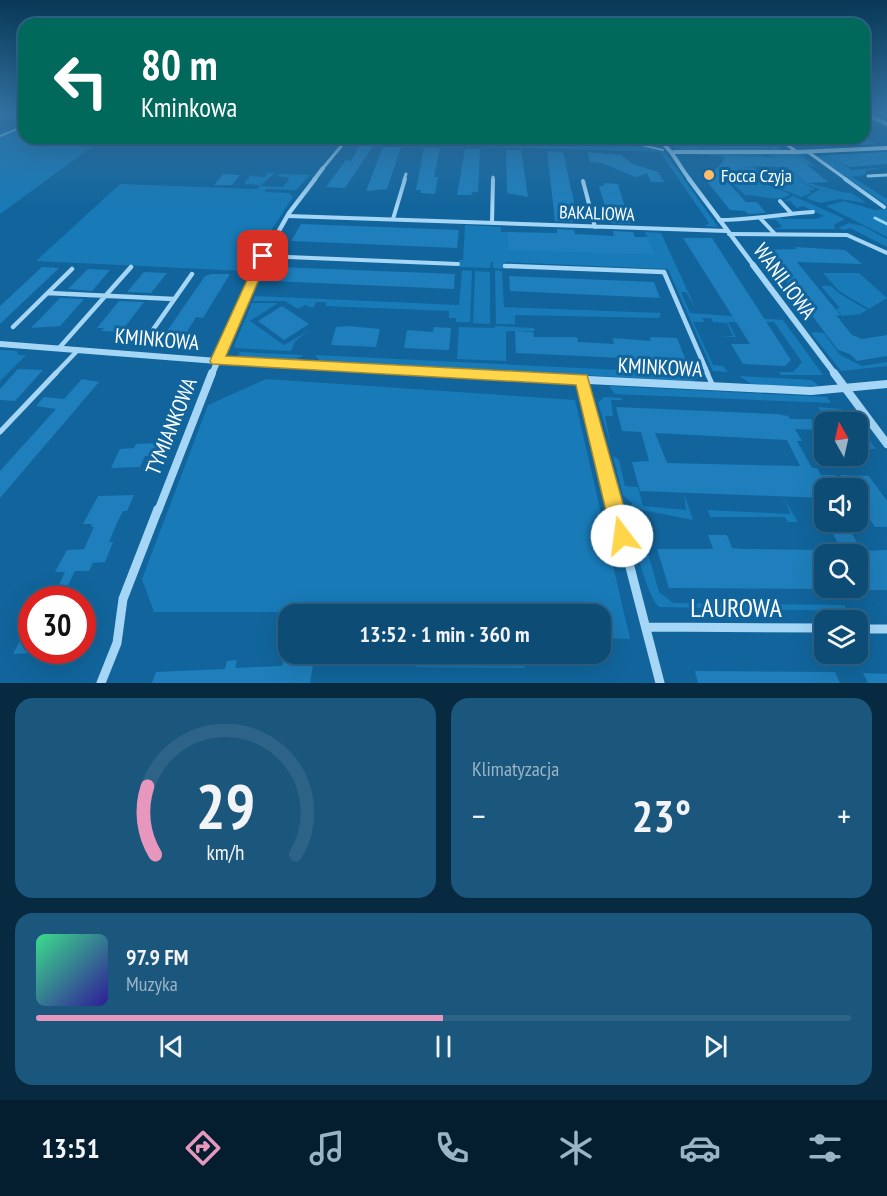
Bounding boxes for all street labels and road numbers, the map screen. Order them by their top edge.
street label: BAKALIOWA [559,200,636,226]
street label: WANILIOWA [748,238,822,324]
street label: KMINKOWA [114,322,200,356]
street label: KMINKOWA [617,351,703,383]
street label: TYMIANKOWA [139,373,203,479]
street label: LAUROWA [690,591,782,624]

